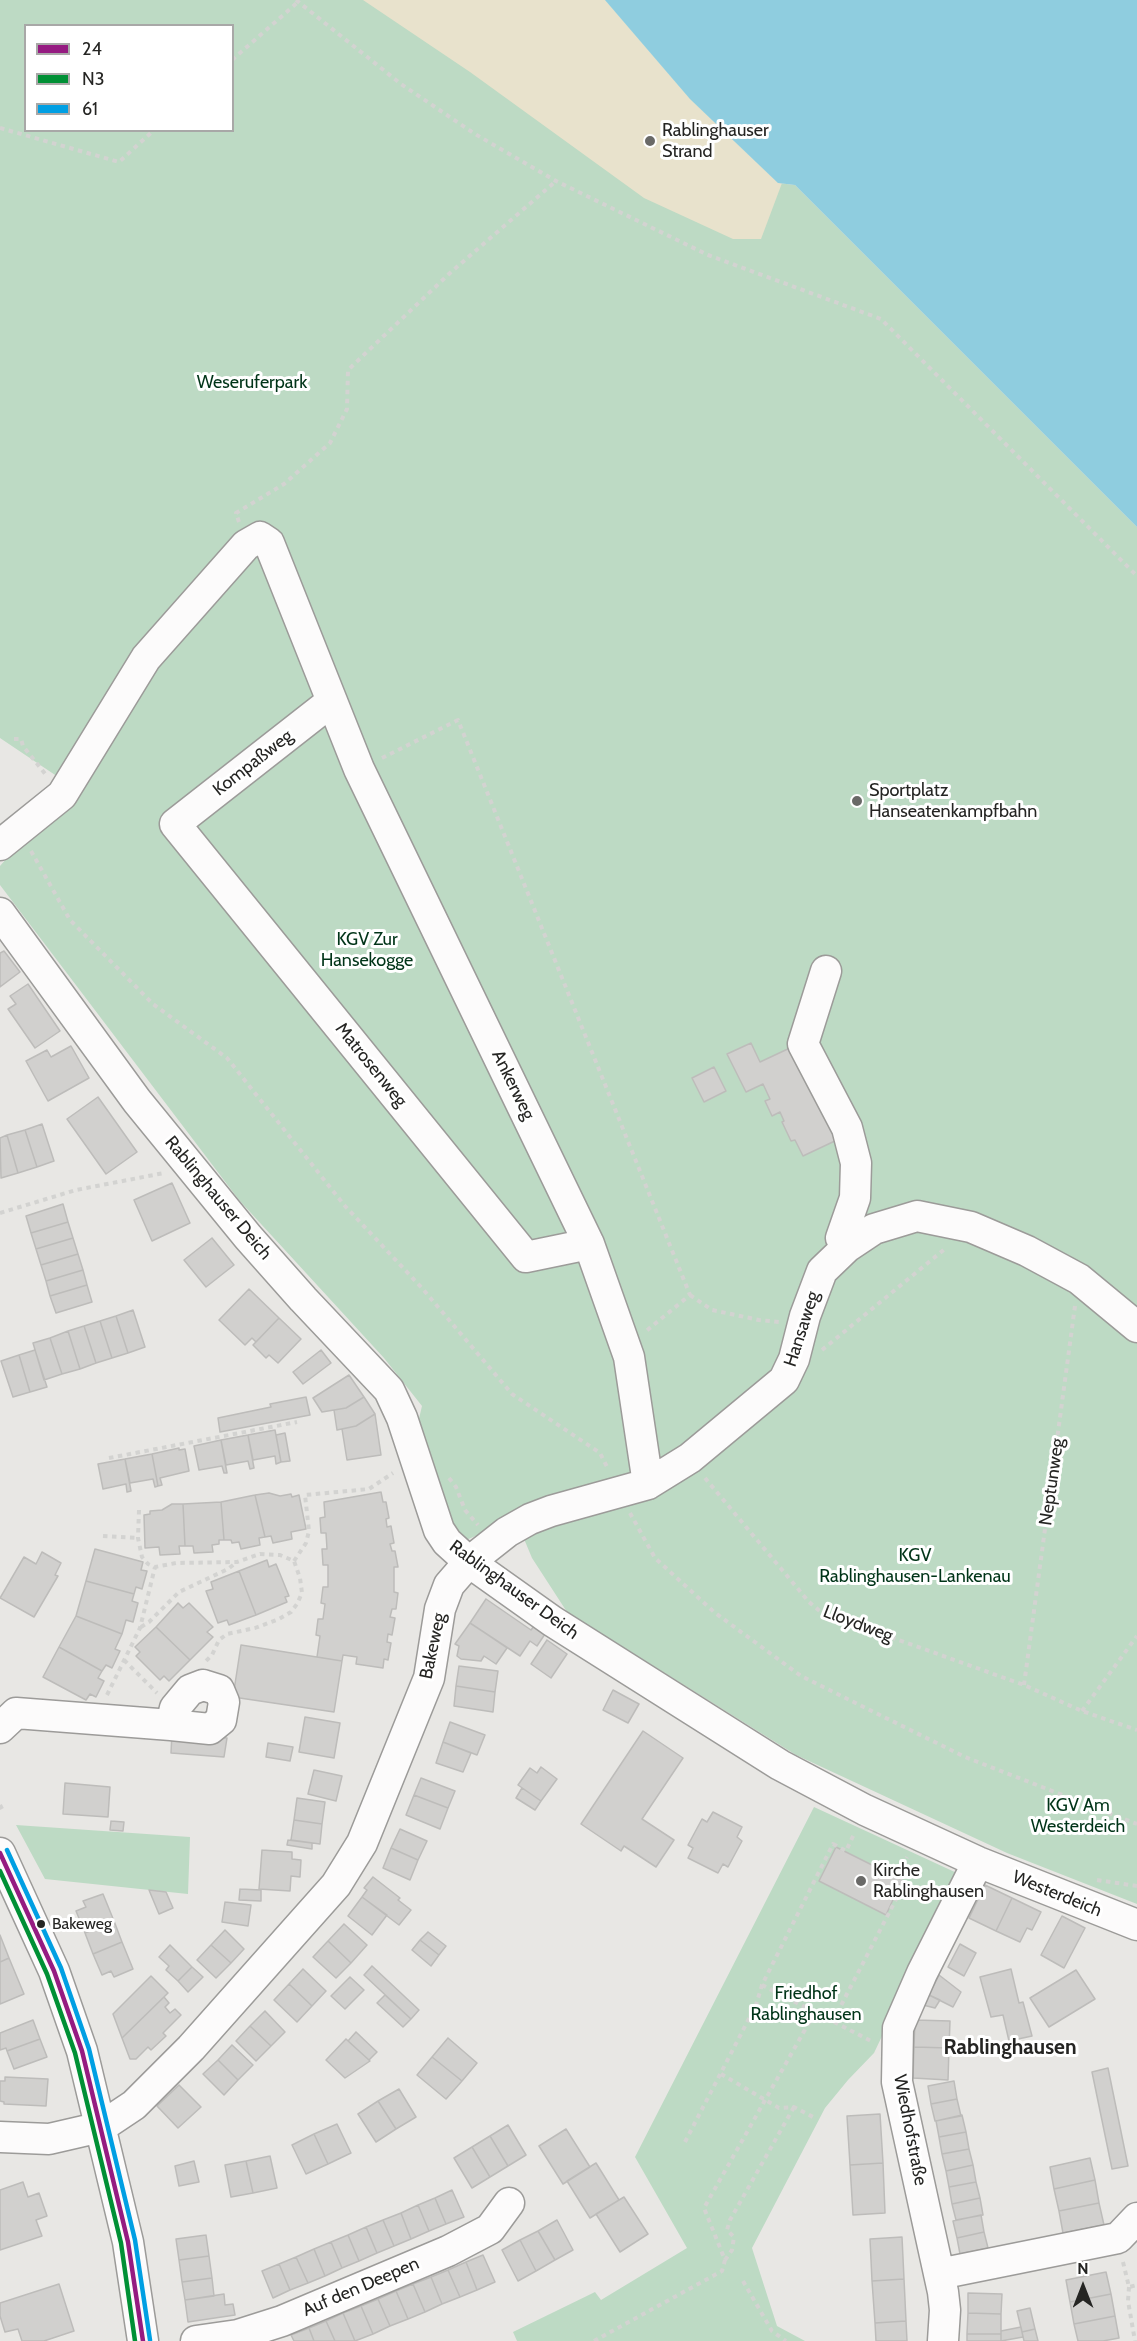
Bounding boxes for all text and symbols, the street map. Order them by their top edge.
legend [24,24,234,132]
text: 24 [82,38,102,60]
text: N3 [82,68,104,90]
text: 61 [82,98,98,120]
place label: Rablinghauser Strand [662,120,769,162]
marker: Rablinghauser Strand [643,134,657,148]
park label: Weseruferpark [197,372,307,394]
street label: Kompaßweg [209,725,297,801]
place label: Sportplatz Hanseatenkampfbahn [869,780,1037,822]
marker: Sportplatz Hanseatenkampfbahn [850,794,864,808]
park label: KGV Zur Hansekogge [321,929,413,972]
street label: Matrosenweg [330,1019,412,1111]
street label: Ankerweg [487,1047,539,1123]
street label: Rablinghauser Deich [160,1132,276,1264]
street label: Hansaweg [780,1288,824,1370]
street label: Neptunweg [1035,1437,1069,1527]
street label: Rablinghauser Deich [445,1536,583,1644]
park label: KGV Rablinghausen-Lankenau [819,1545,1011,1588]
street label: Lloydweg [820,1601,896,1647]
street label: Bakeweg [415,1611,451,1681]
park label: KGV Am Westerdeich [1031,1795,1125,1838]
place label: Kirche Rablinghausen [873,1860,984,1902]
street label: Westerdeich [1009,1866,1105,1922]
marker: Kirche Rablinghausen [854,1874,868,1888]
place label: Bakeweg [52,1914,112,1934]
marker: Bakeweg [35,1918,47,1930]
park label: Friedhof Rablinghausen [750,1983,862,2026]
district label: Rablinghausen [944,2035,1076,2061]
street label: Wiedhofstraße [889,2073,931,2187]
street label: Auf den Deepen [300,2253,422,2321]
north arrow [1053,2257,1113,2317]
text: N [1077,2259,1089,2278]

